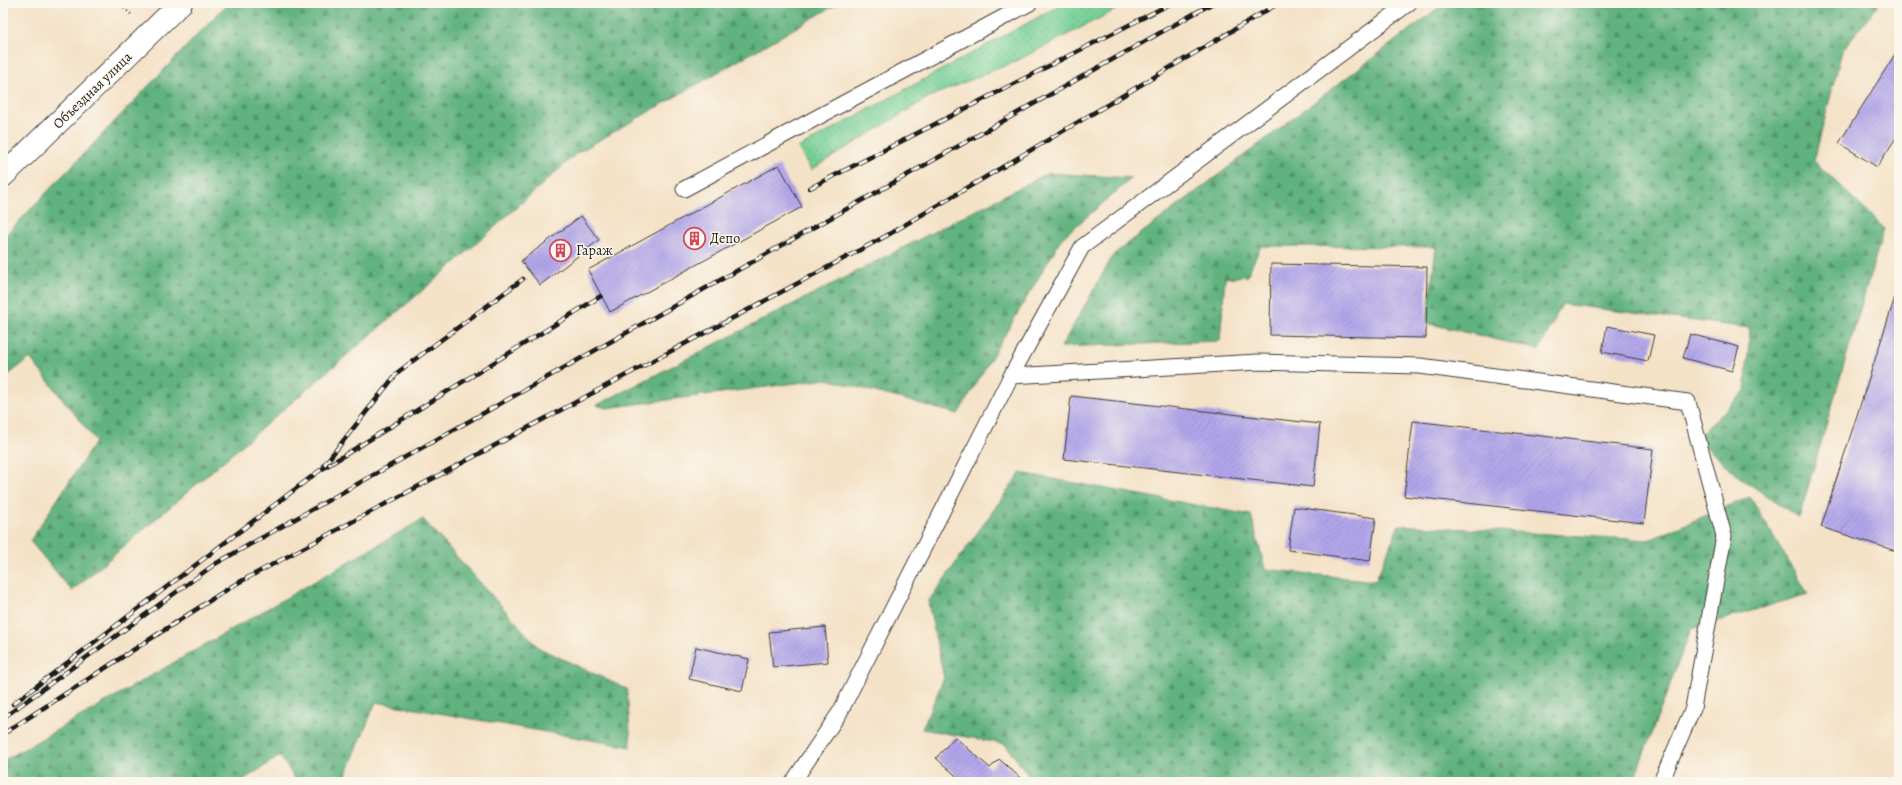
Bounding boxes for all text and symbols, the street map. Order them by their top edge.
street label: Объездная улица [49,47,136,133]
building icon: Депо [682,225,708,251]
place label: Депо [710,229,740,248]
building icon: Гараж [547,237,573,263]
place label: Гараж [576,241,613,260]

